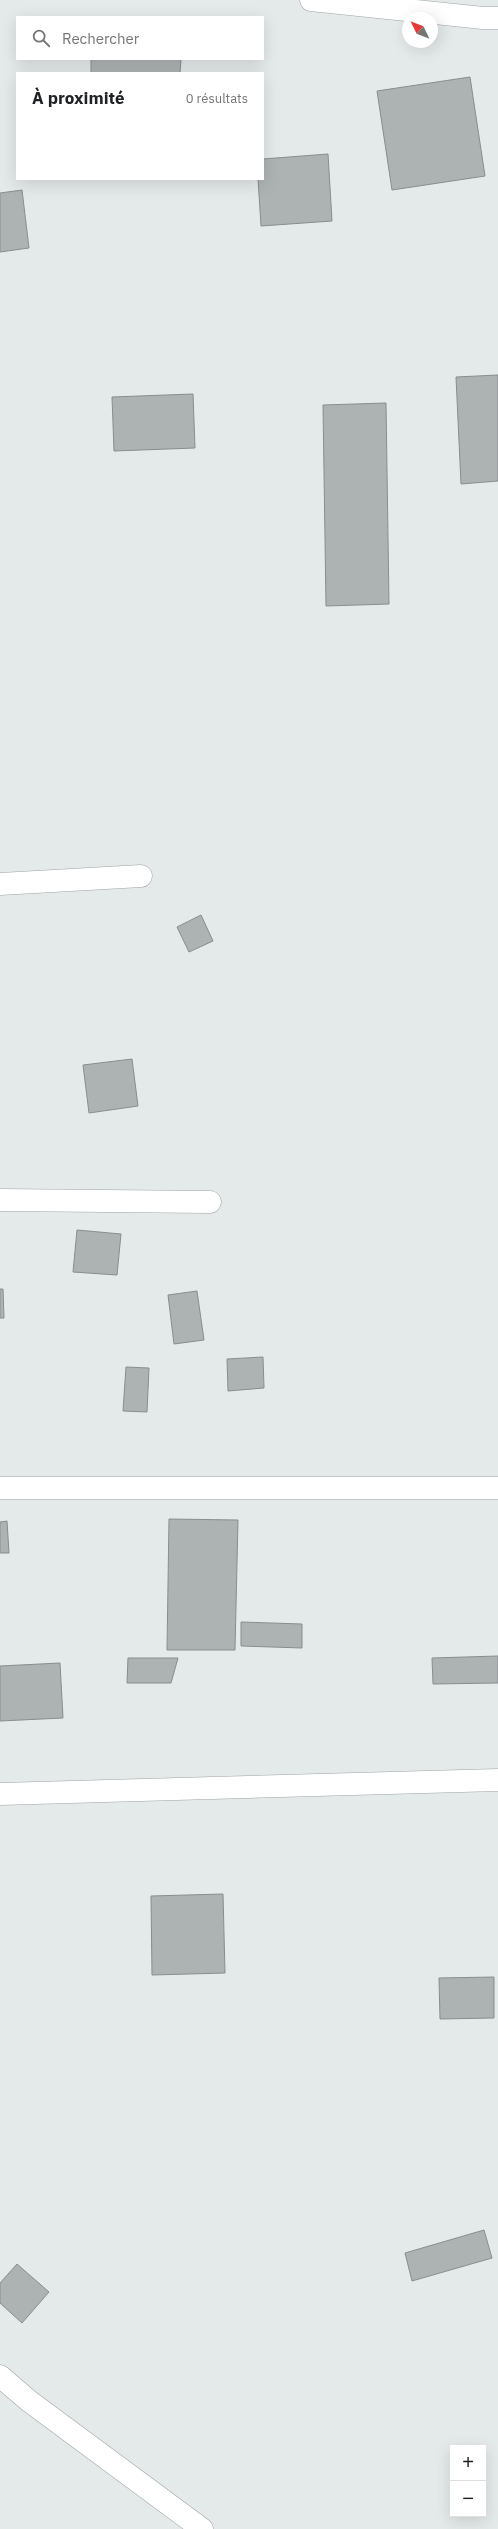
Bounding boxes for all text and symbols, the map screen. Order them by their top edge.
north arrow [402,12,438,48]
search box [16,16,264,60]
icon: search [30,27,52,49]
text: Rechercher [62,29,139,48]
text: À proximité [32,87,125,109]
text: 0 résultats [186,90,248,107]
map controls [450,2445,486,2517]
button: + [450,2445,486,2481]
button: − [450,2481,486,2517]

